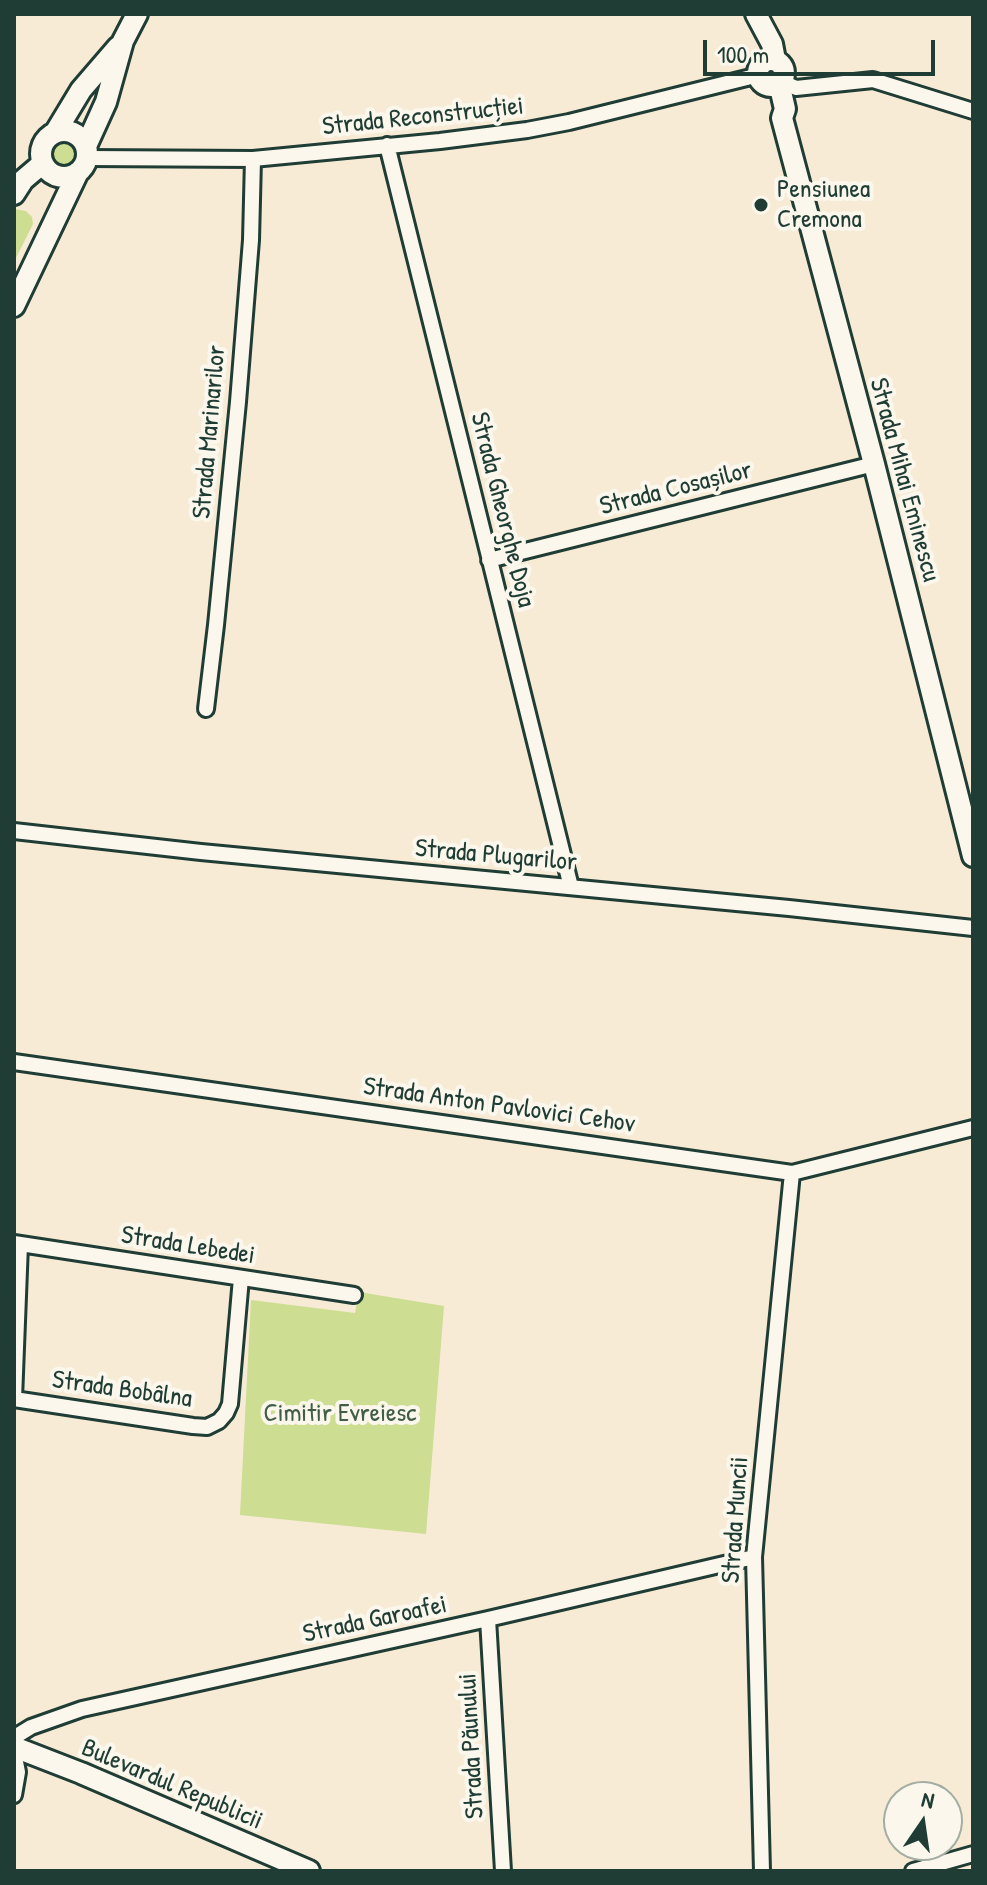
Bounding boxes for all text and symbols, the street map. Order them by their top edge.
scale bar [707,24,939,74]
text: 100 m [717,38,769,70]
street label: Strada Reconstrucției [321,91,525,143]
place label: Pensiunea Cremona [777,174,870,236]
marker: Pensiunea Cremona [752,196,770,214]
street label: Strada Marinarilor [187,344,233,520]
street label: Strada Mihai Eminescu [862,375,946,585]
street label: Strada Gheorghe Doja [463,409,541,611]
street label: Strada Cosașilor [597,455,755,523]
street label: Strada Plugarilor [414,833,578,879]
street label: Strada Anton Pavlovici Cehov [361,1071,637,1141]
street label: Strada Lebedei [119,1220,257,1272]
street label: Strada Bobâlna [50,1365,194,1415]
park label: Cimitir Evreiesc [264,1398,416,1430]
street label: Strada Muncii [716,1456,756,1584]
street label: Strada Garoafei [300,1590,450,1650]
street label: Strada Păunului [453,1672,491,1820]
street label: Bulevardul Republicii [77,1733,267,1837]
north arrow [883,1781,963,1861]
text: N [919,1784,937,1815]

